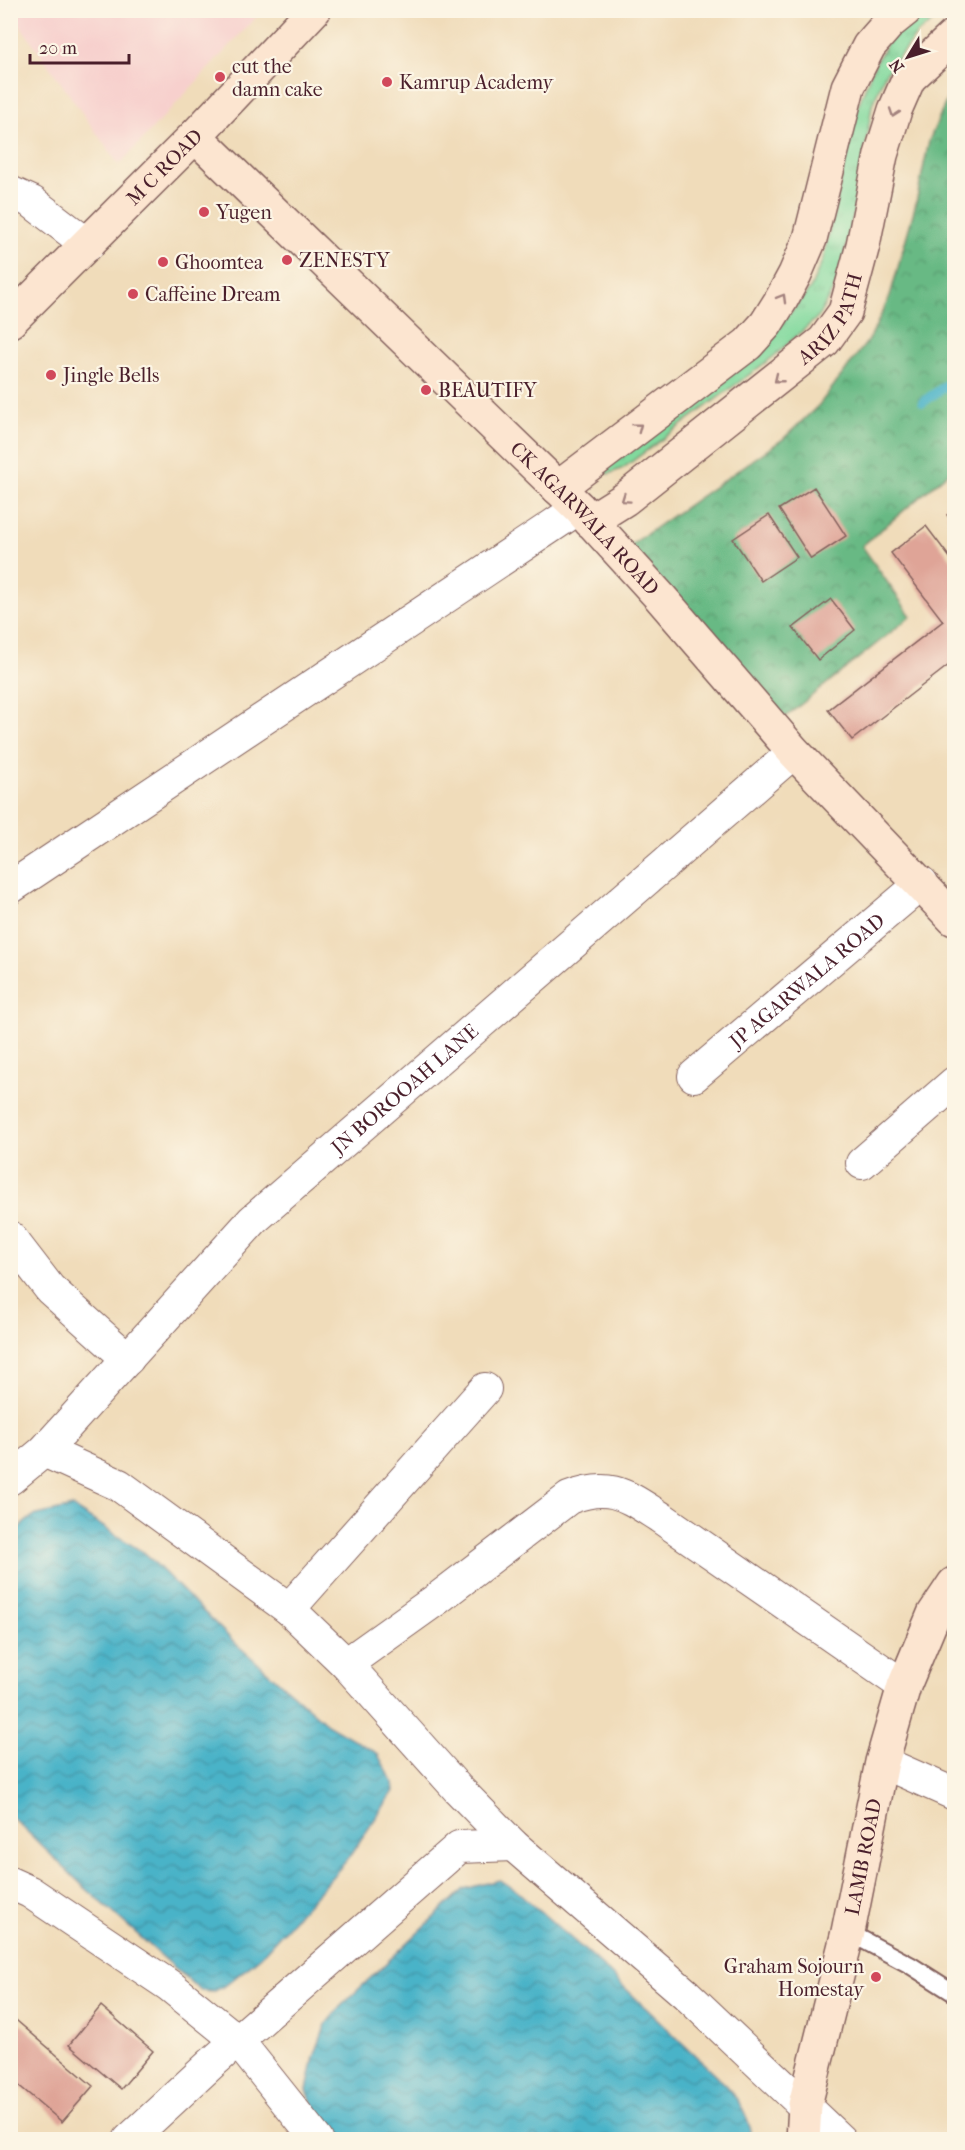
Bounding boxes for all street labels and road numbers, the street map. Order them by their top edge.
street label: M C ROAD [121,124,207,210]
street label: ARIZ PATH [792,270,867,370]
street label: CK AGARWALA ROAD [506,437,664,600]
street label: JP AGARWALA ROAD [723,908,889,1054]
street label: JN BOROOAH LANE [325,1019,483,1160]
street label: LAMB ROAD [840,1796,886,1917]

